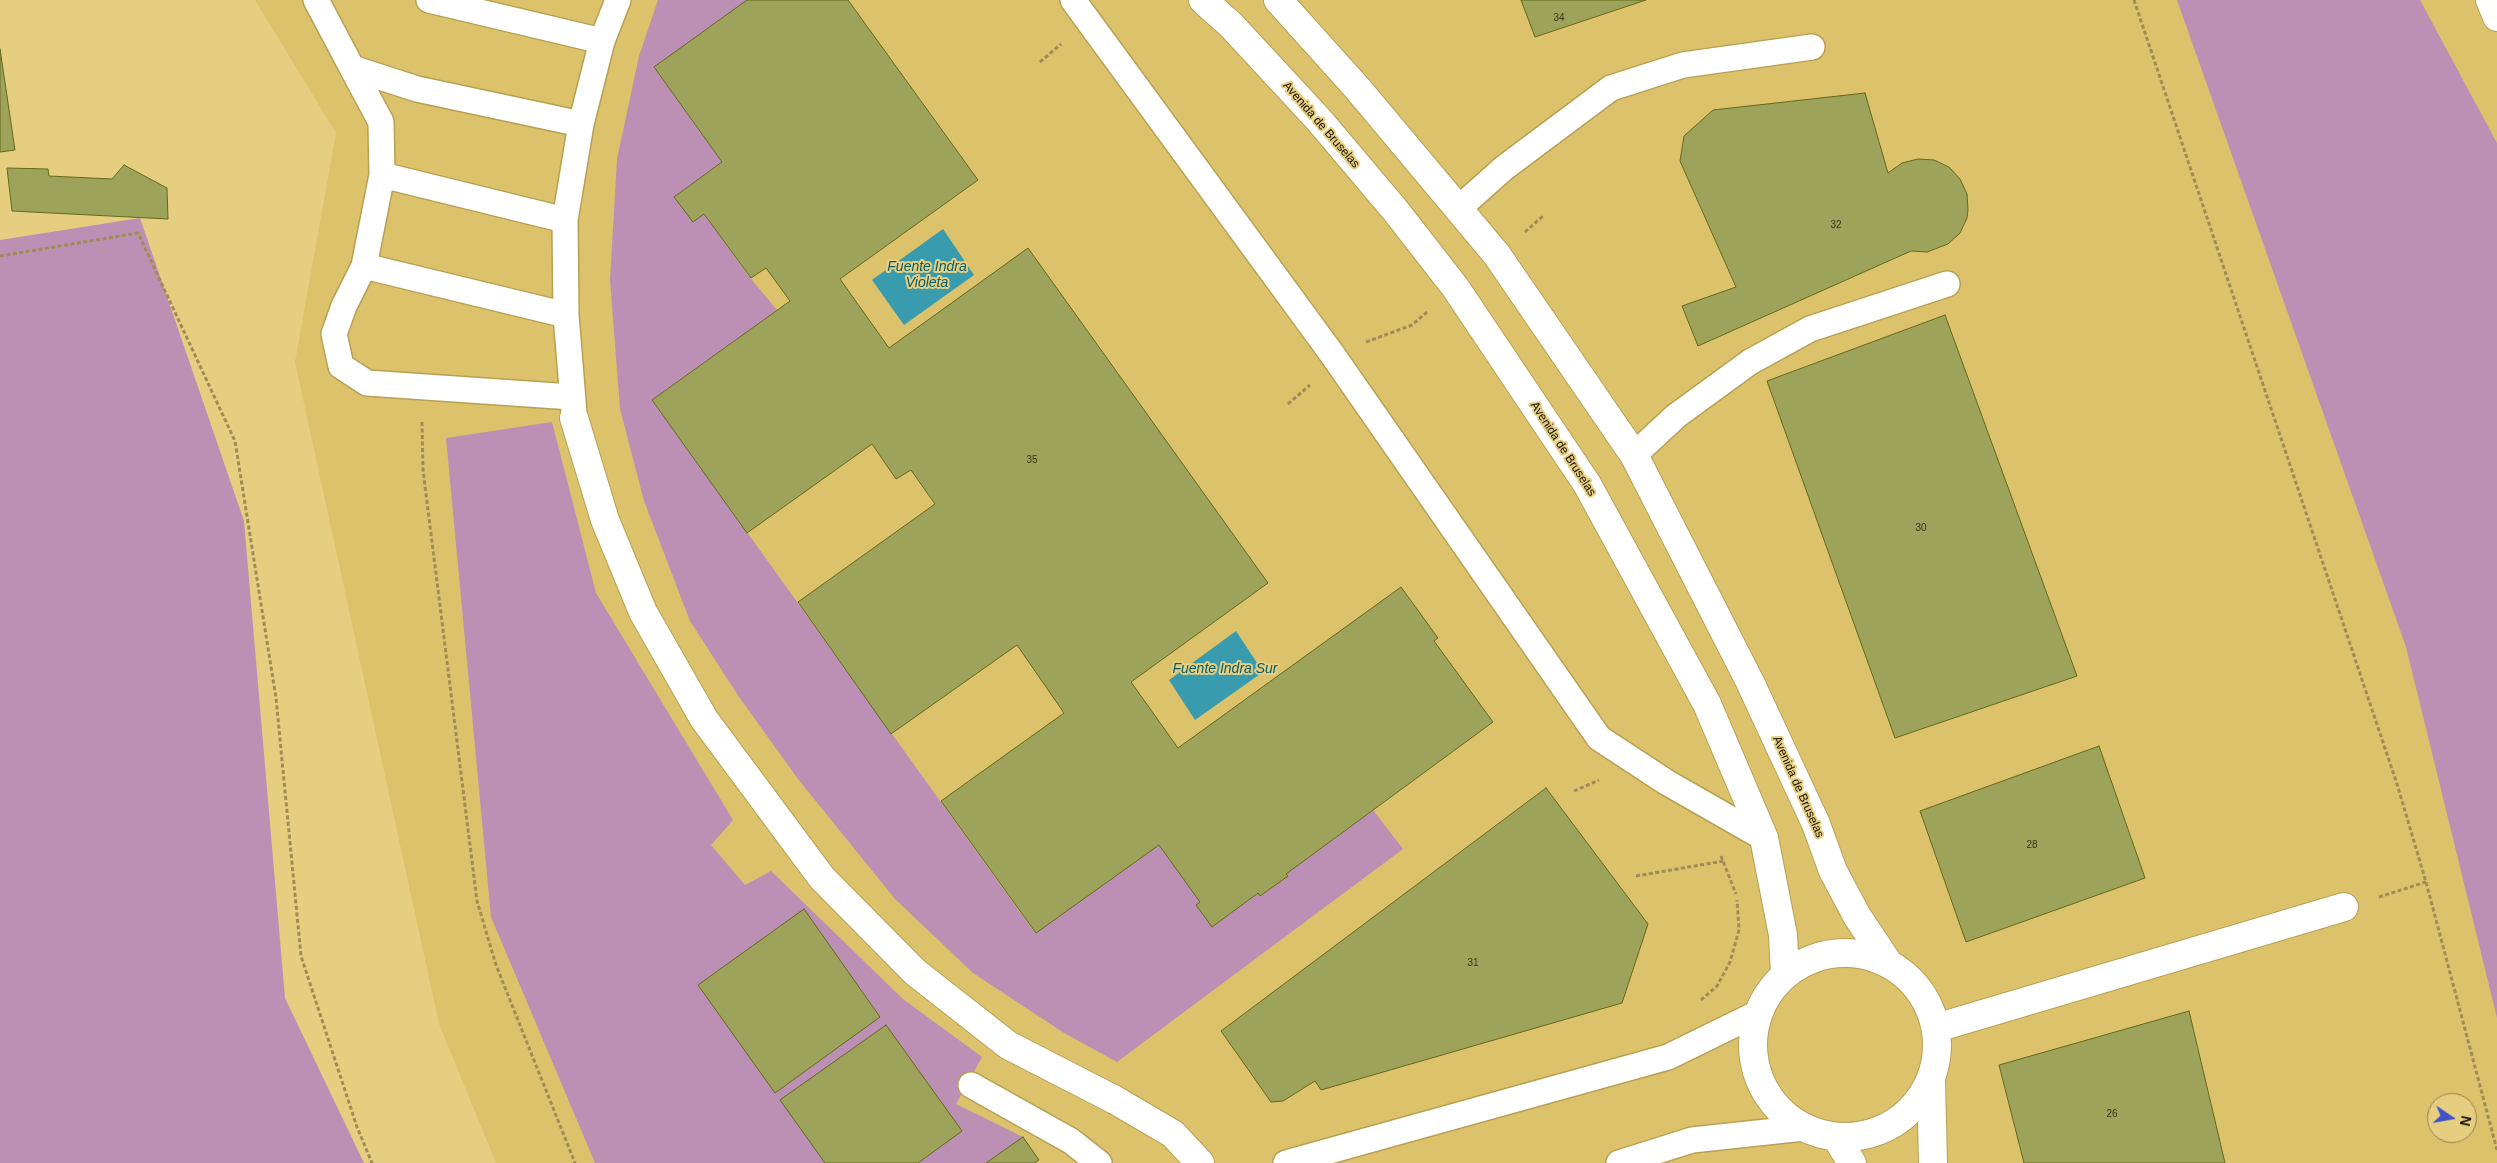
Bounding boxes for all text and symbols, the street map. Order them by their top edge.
house number: 34 [1553,12,1565,24]
street label: Avenida de Bruselas [1280,79,1362,171]
house number: 32 [1830,219,1842,231]
water label: Fuente Indra Violeta [887,259,967,292]
street label: Avenida de Bruselas [1527,399,1599,499]
house number: 35 [1026,454,1038,466]
house number: 30 [1915,522,1927,534]
water label: Fuente Indra Sur [1172,661,1278,677]
street label: Avenida de Bruselas [1769,734,1827,840]
house number: 28 [2026,839,2038,851]
house number: 31 [1467,957,1479,969]
north arrow [2427,1093,2477,1143]
house number: 26 [2106,1108,2118,1120]
text: N [2457,1114,2475,1128]

